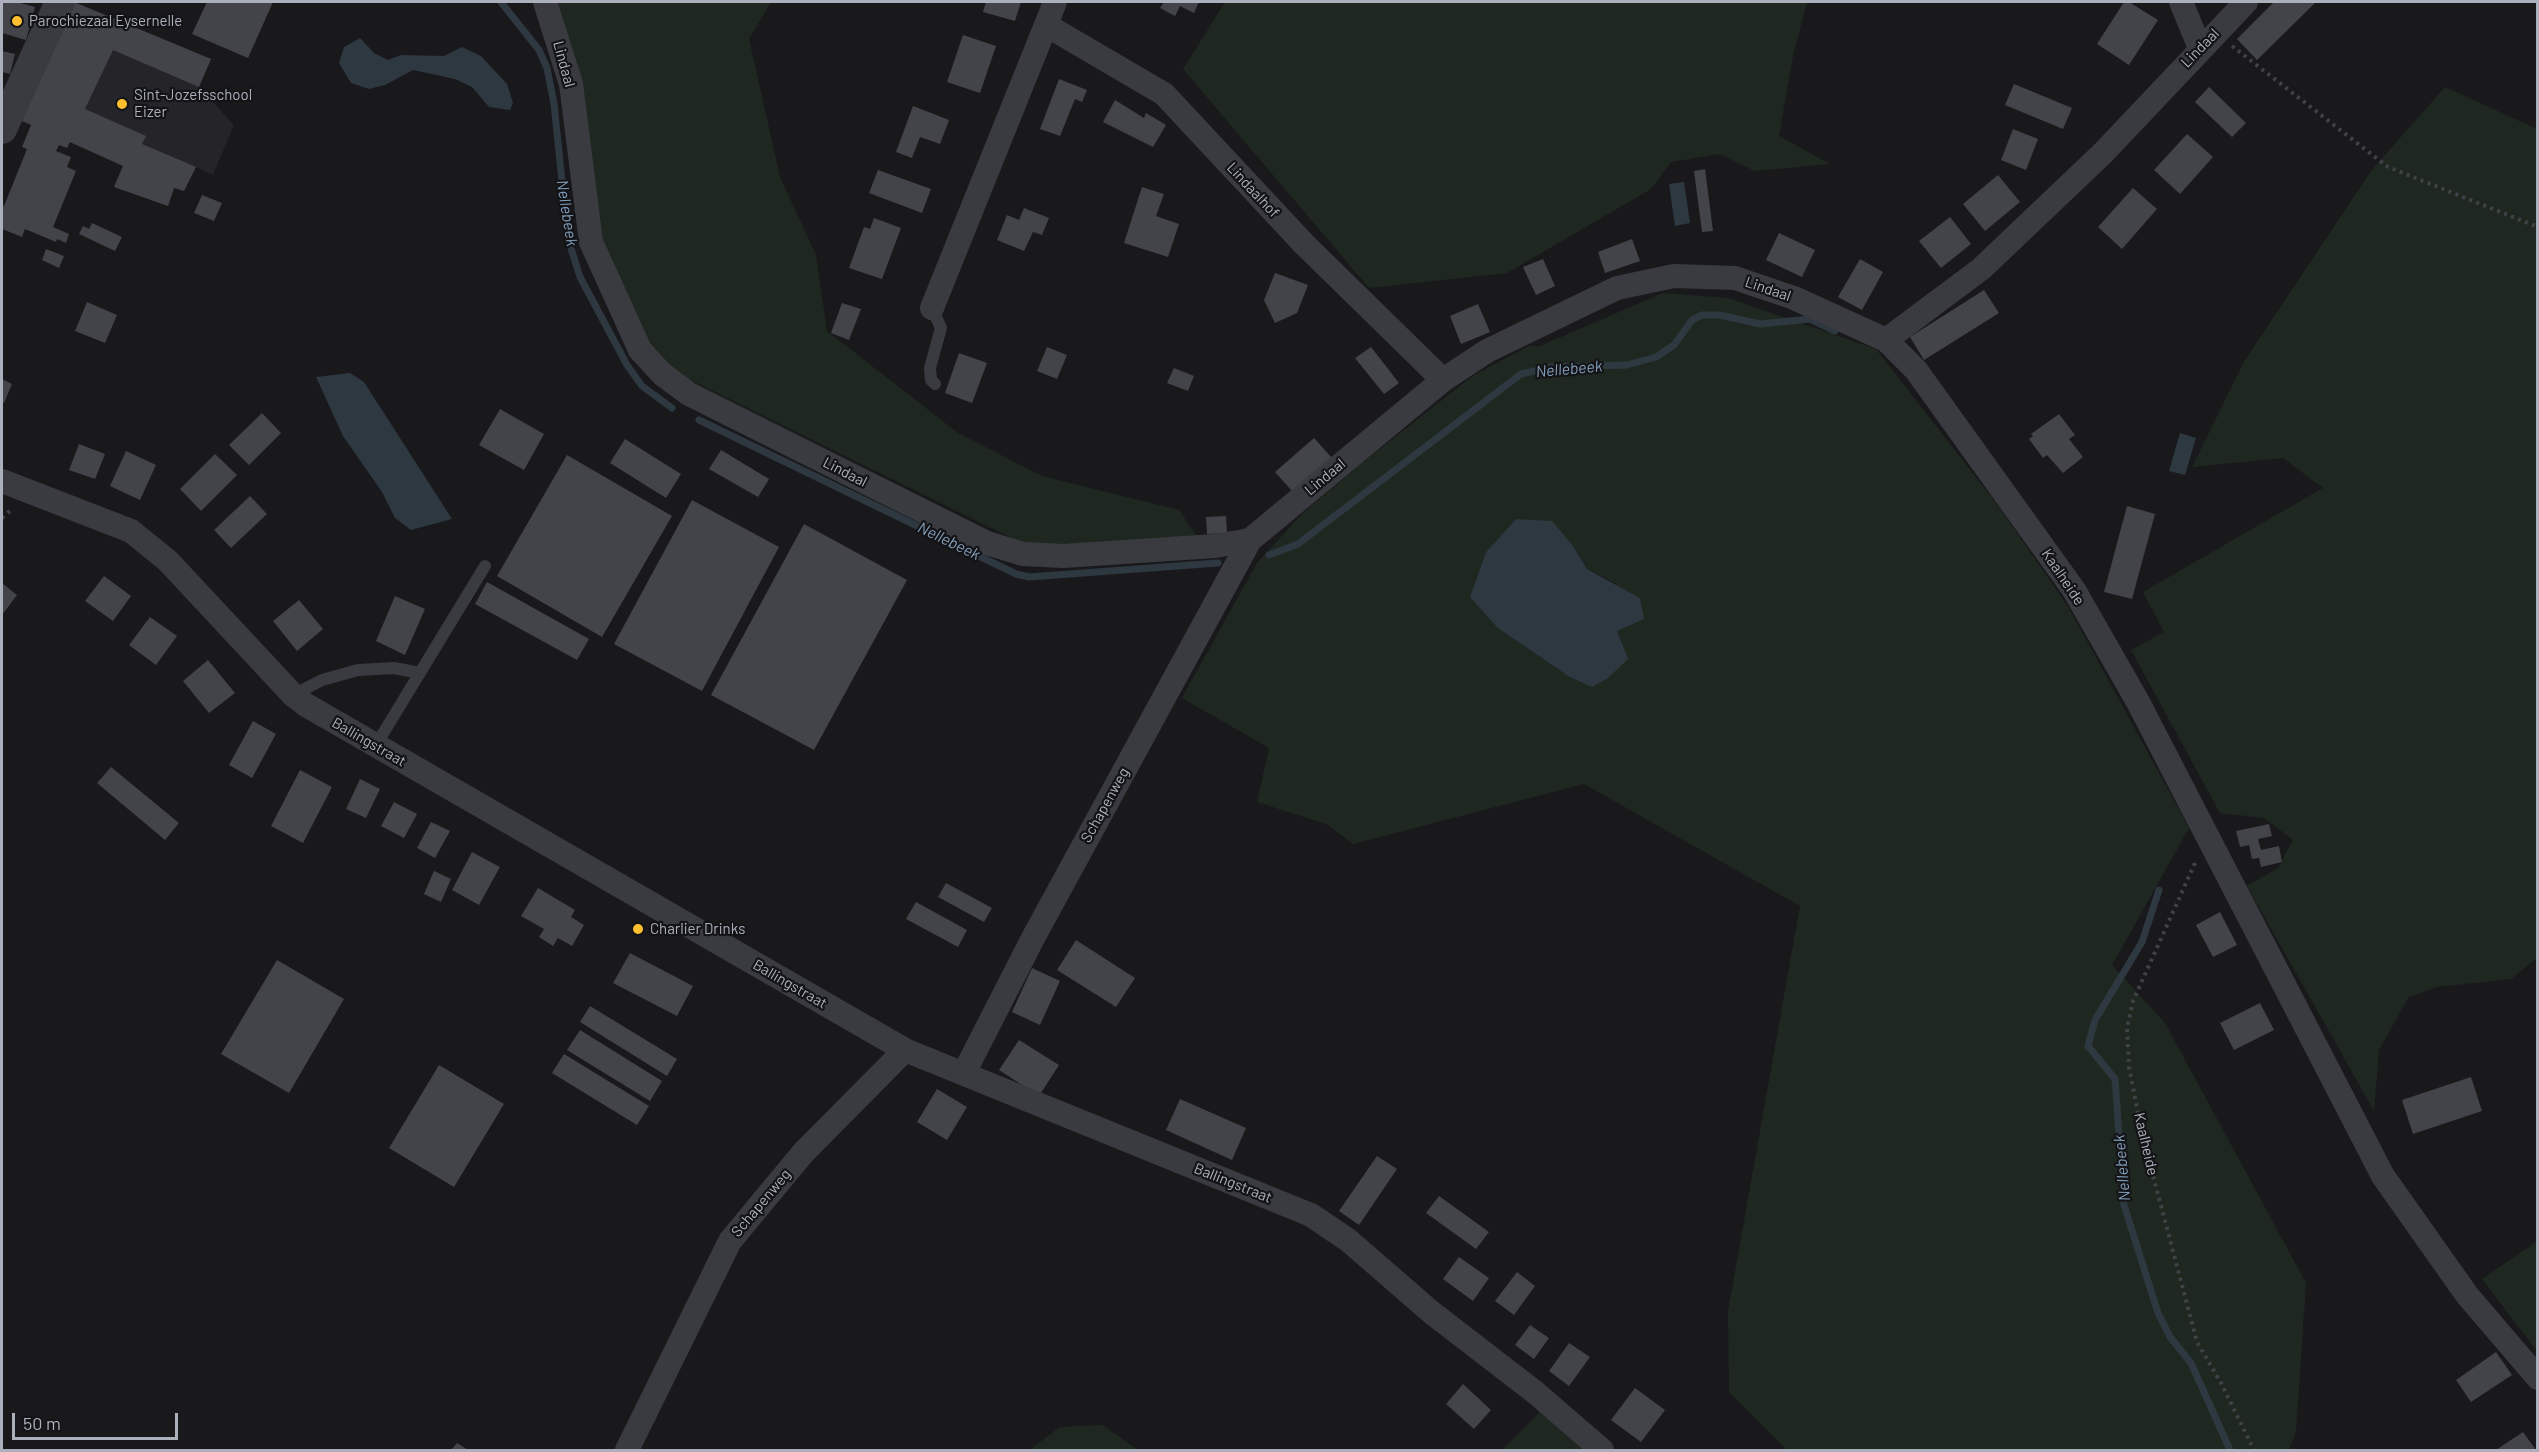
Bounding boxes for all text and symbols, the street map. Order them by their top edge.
place label: Parochiezaal Eysernelle [29,12,182,30]
marker: Parochiezaal Eysernelle [10,14,24,28]
street label: Lindaal [2177,25,2223,71]
street label: Lindaal [549,39,579,89]
place label: Sint-Jozefsschool Eizer [134,86,252,121]
marker: Sint-Jozefsschool Eizer [115,97,129,111]
street label: Lindaalhof [1223,159,1283,221]
water label: Nellebeek [552,178,582,248]
street label: Lindaal [1743,273,1793,305]
water label: Nellebeek [1535,357,1603,381]
street label: Lindaal [820,453,870,491]
street label: Lindaal [1301,455,1349,499]
water label: Nellebeek [915,518,983,564]
street label: Kaalheide [2038,545,2088,609]
street label: Ballingstraat [329,714,409,770]
street label: Schapenweg [1077,764,1133,846]
place label: Charlier Drinks [650,920,745,938]
marker: Charlier Drinks [631,922,645,936]
street label: Ballingstraat [750,956,830,1012]
street label: Kaalheide [2130,1111,2162,1177]
water label: Nellebeek [2110,1134,2134,1202]
street label: Ballingstraat [1191,1159,1275,1207]
street label: Schapenweg [727,1165,795,1241]
scale bar [15,1401,182,1439]
text: 50 m [23,1412,61,1434]

